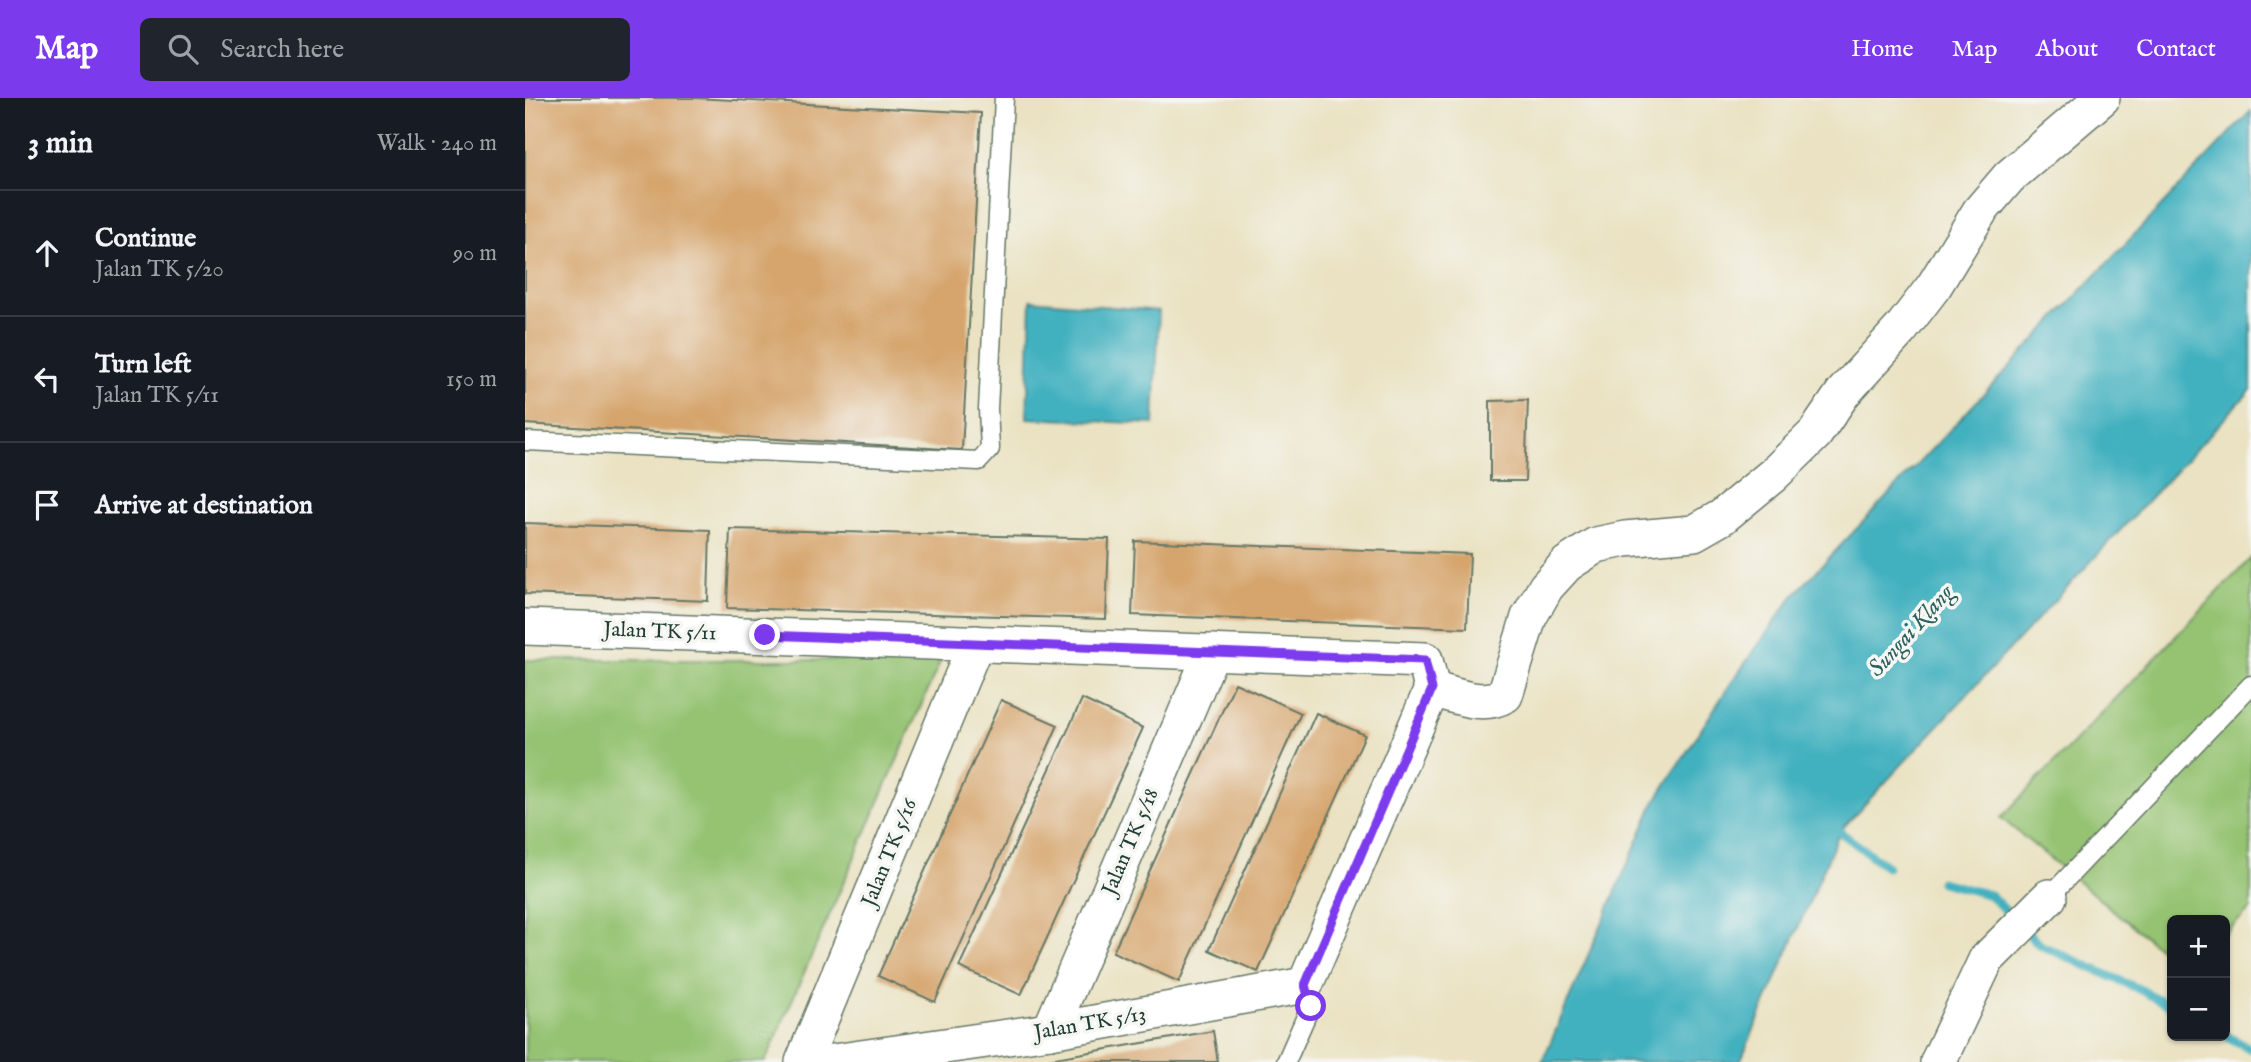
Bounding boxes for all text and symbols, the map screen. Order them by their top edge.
search box [140,18,630,81]
text: Map [35,28,98,70]
icon: search [164,30,202,68]
text: Search here [220,33,344,66]
text: Home [1851,34,1914,65]
text: Map [1952,34,1998,65]
text: About [2036,34,2098,65]
text: Contact [2136,34,2216,65]
text: 3 min [28,125,93,163]
text: Walk · 240 m [377,129,497,158]
text: Continue [95,222,196,255]
icon: ahead [28,234,66,272]
text: 90 m [453,239,497,268]
text: Jalan TK 5/20 [95,255,224,284]
text: Turn left [95,348,192,381]
icon: left [28,360,66,398]
text: 150 m [446,365,497,394]
text: Jalan TK 5/11 [95,381,219,410]
icon: arrive [28,486,66,524]
text: Arrive at destination [95,489,313,522]
water label: Sungai Klang [1862,578,1962,684]
street label: Jalan TK 5/11 [601,616,717,647]
route end [749,619,780,650]
street label: Jalan TK 5/18 [1096,784,1166,901]
street label: Jalan TK 5/16 [855,794,924,913]
map controls [2167,915,2230,1041]
button: + [2167,915,2230,978]
button: − [2167,978,2230,1041]
route start [1295,990,1326,1021]
street label: Jalan TK 5/13 [1030,1001,1148,1047]

